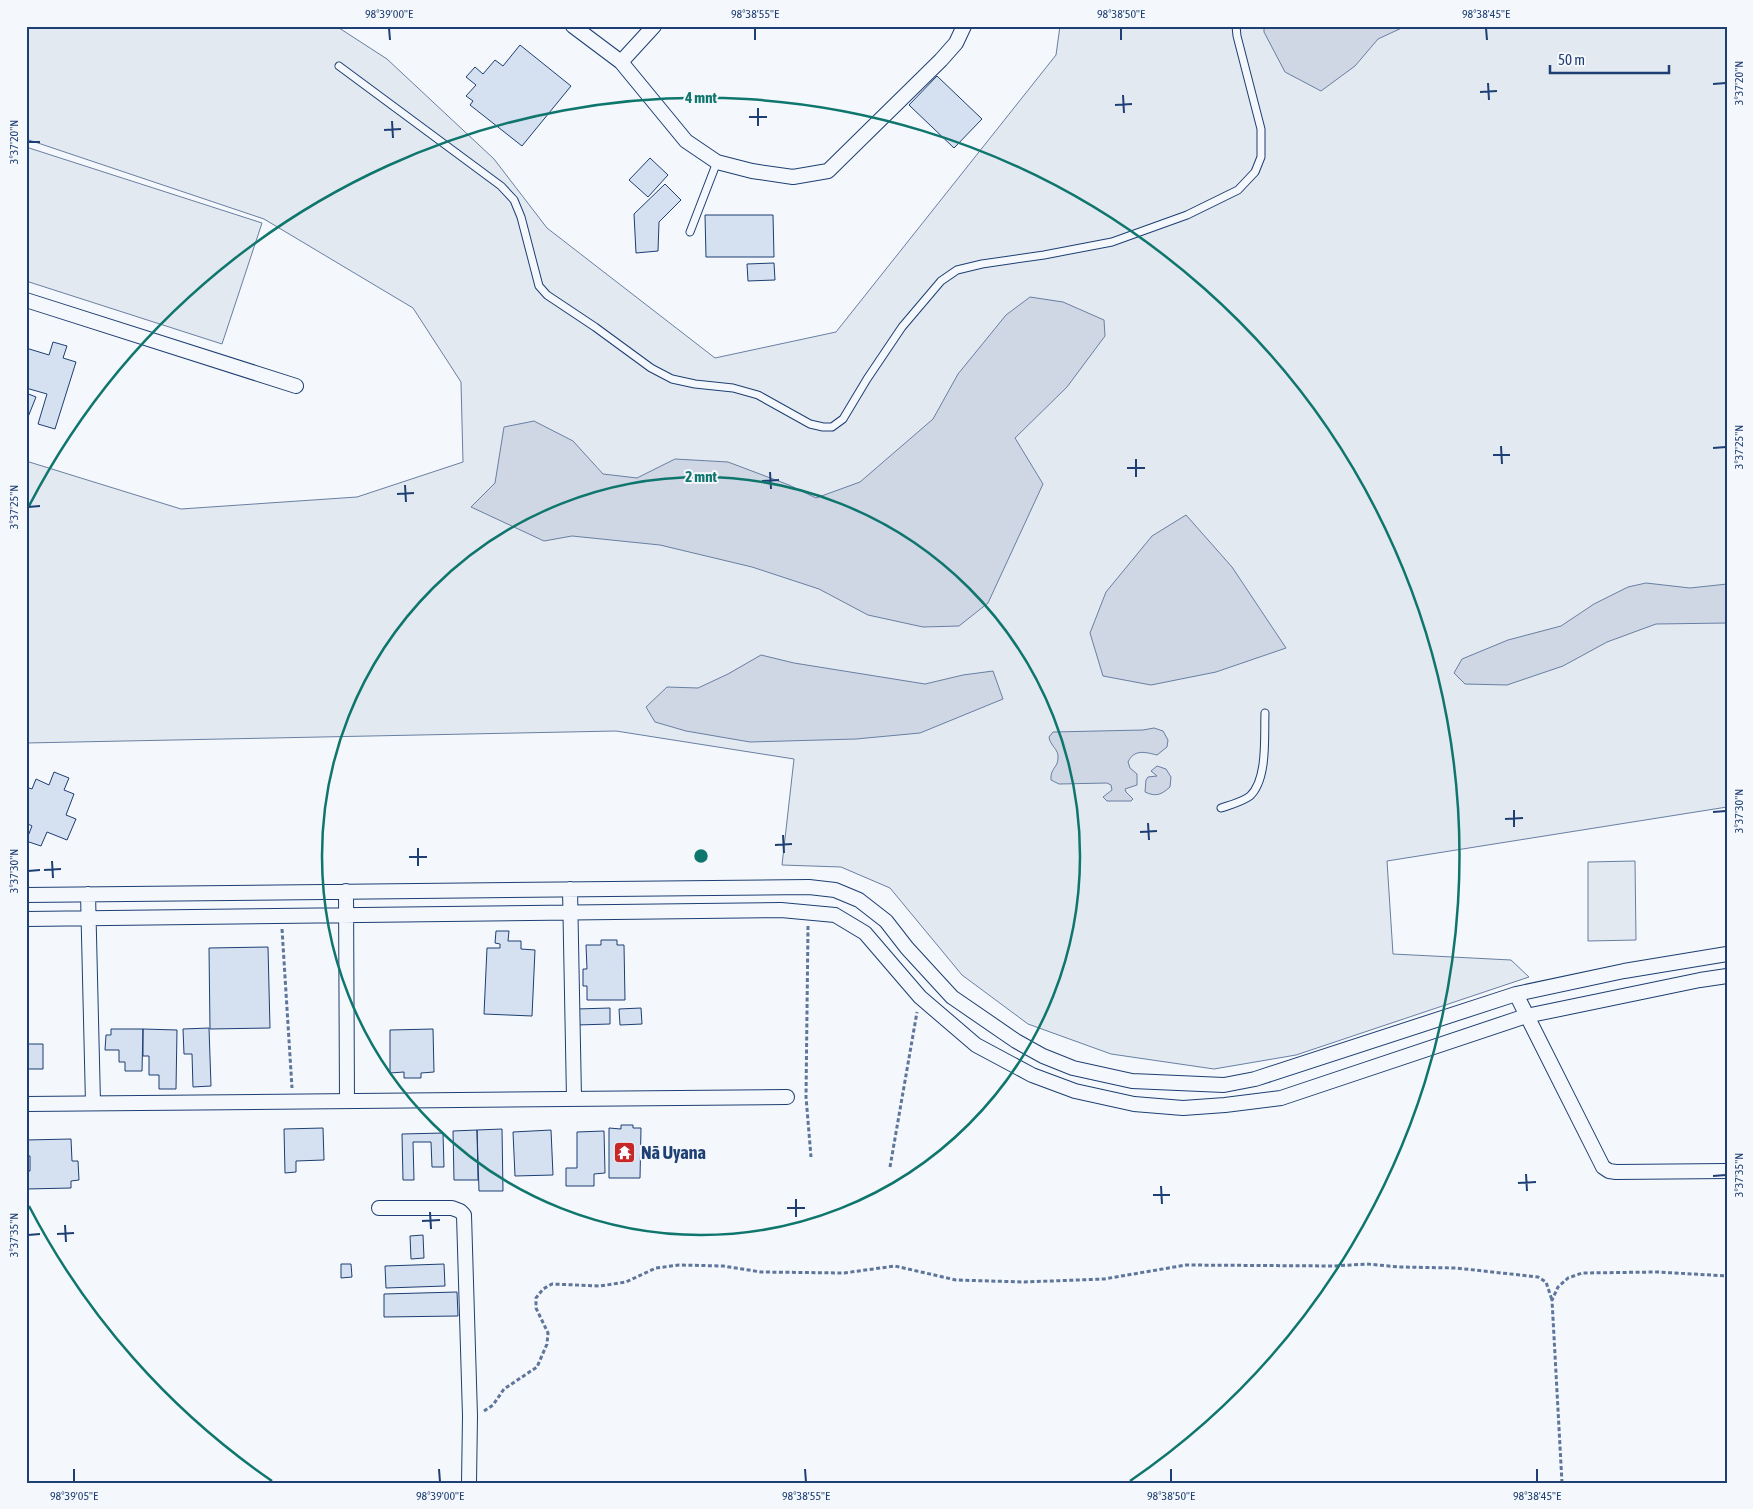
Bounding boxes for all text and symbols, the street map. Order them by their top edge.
text: 98°39'00"E [365,7,413,21]
text: 98°38'55"E [731,7,779,21]
text: 98°38'50"E [1097,7,1145,21]
text: 98°38'45"E [1462,7,1510,21]
scale bar [1550,42,1669,74]
text: 50 m [1558,51,1585,68]
text: 3°37'20"N [1732,61,1746,105]
text: 4 mnt [684,89,717,106]
text: 3°37'20"N [7,120,21,164]
text: 3°37'25"N [1732,425,1746,469]
text: 2 mnt [685,468,717,485]
text: 3°37'25"N [7,485,21,529]
text: 3°37'30"N [1732,789,1746,833]
centre of rings [692,847,710,865]
text: 3°37'30"N [7,849,21,893]
temple icon: Nā Uyana [613,1141,637,1165]
place label: Nā Uyana [641,1142,706,1163]
text: 3°37'35"N [1732,1153,1746,1197]
text: 3°37'35"N [7,1213,21,1257]
text: 98°39'05"E [50,1489,98,1503]
text: 98°39'00"E [416,1489,464,1503]
text: 98°38'55"E [782,1489,830,1503]
text: 98°38'50"E [1147,1489,1195,1503]
text: 98°38'45"E [1513,1489,1561,1503]

